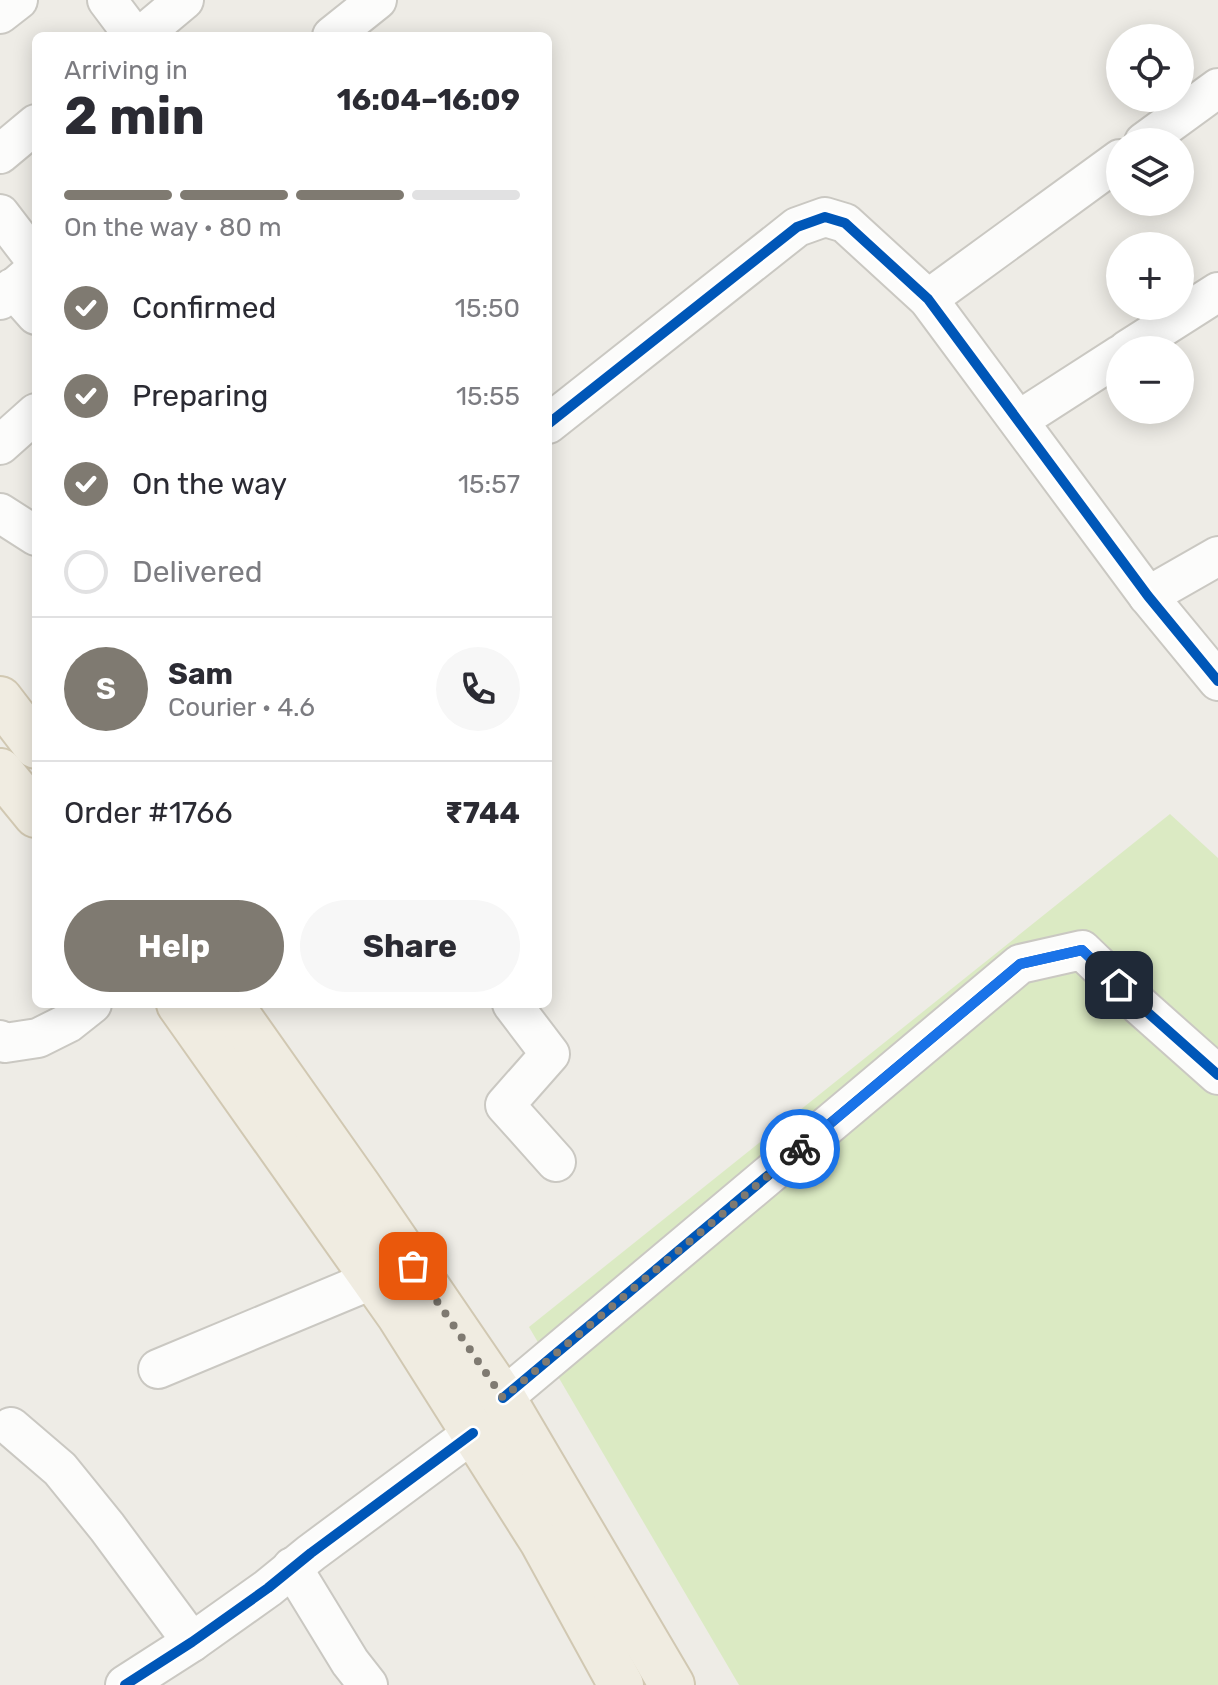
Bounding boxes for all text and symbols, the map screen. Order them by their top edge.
map controls [1106,24,1194,424]
button: locate [1106,24,1194,112]
text: Arriving in [64,55,188,86]
text: 16:04–16:09 [337,82,520,118]
text: 2 min [64,85,205,147]
button: layers [1106,128,1194,216]
text: On the way · 80 m [64,212,282,243]
button: + [1106,232,1194,320]
icon: check [64,286,108,330]
text: Confirmed [132,290,276,326]
text: 15:50 [455,293,520,324]
button: − [1106,336,1194,424]
icon: check [64,374,108,418]
text: Preparing [132,378,268,414]
text: 15:55 [456,381,520,412]
icon: check [64,462,108,506]
text: On the way [132,466,287,502]
text: 15:57 [458,469,520,500]
text: Delivered [132,554,263,590]
button: phone [436,647,520,731]
text: Sam [168,656,233,692]
text: S [96,671,116,707]
text: Courier · 4.6 [168,692,315,723]
text: Order #1766 [64,795,233,831]
text: ₹744 [445,795,520,831]
button: Help [64,900,284,992]
button: Share [300,900,520,992]
pin [1085,951,1153,1019]
icon: home [1097,963,1141,1007]
courier [760,1109,840,1189]
icon: bike [778,1127,822,1171]
pin [379,1232,447,1300]
icon: bag [391,1244,435,1288]

